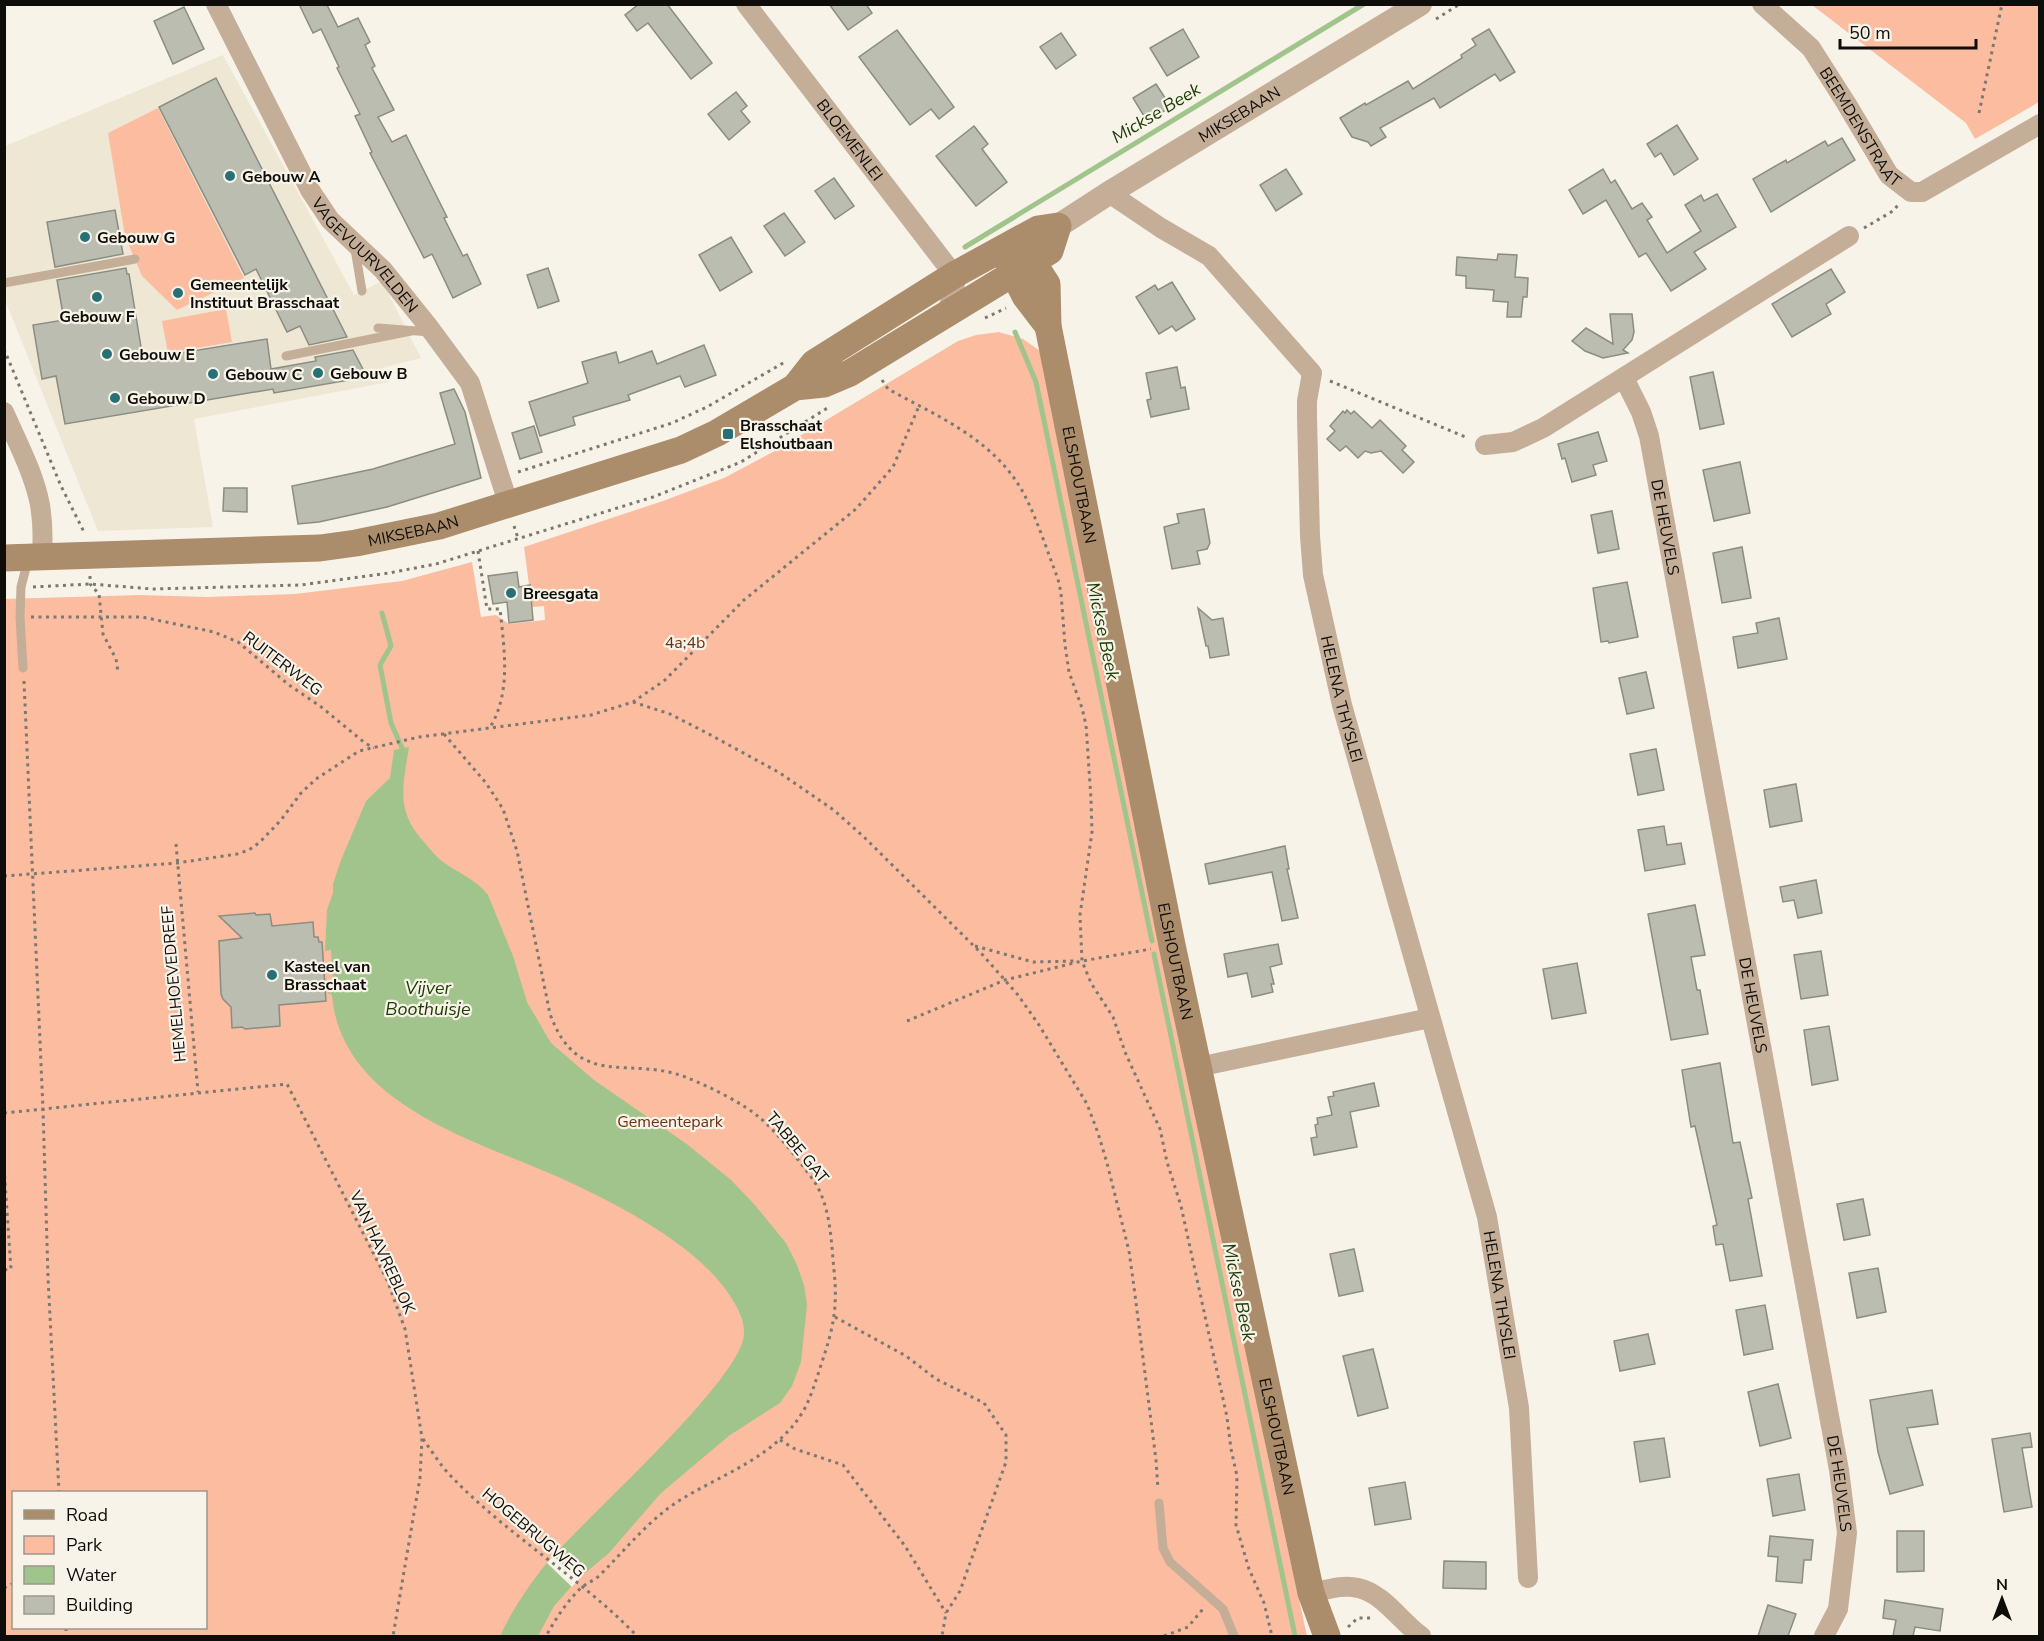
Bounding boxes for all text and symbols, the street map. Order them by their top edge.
scale bar [1840,12,1976,50]
text: 50 m [1849,21,1891,45]
street label: BEEMDENSTRAAT [1814,63,1906,193]
water label: Mickse Beek [1107,76,1206,149]
street label: MIKSEBAAN [1194,81,1285,148]
street label: BLOEMENLEI [811,95,888,186]
place label: Gebouw A [242,166,320,188]
marker: Gebouw A [223,169,237,183]
street label: VAGEVUURVELDEN [305,193,423,318]
place label: Gebouw G [97,227,175,249]
marker: Gebouw G [78,230,92,244]
place label: Gemeentelijk Instituut Brasschaat [190,274,340,314]
marker: Gemeentelijk Instituut Brasschaat [171,286,185,300]
marker: Gebouw F [90,290,104,304]
place label: Gebouw F [59,306,135,328]
place label: Gebouw E [119,344,195,366]
marker: Gebouw E [100,347,114,361]
place label: Gebouw B [330,363,408,385]
place label: Gebouw C [225,364,302,386]
marker: Gebouw B [311,366,325,380]
marker: Gebouw C [206,367,220,381]
place label: Gebouw D [127,388,206,410]
marker: Gebouw D [108,391,122,405]
place label: Brasschaat Elshoutbaan [740,415,833,455]
street label: ELSHOUTBAAN [1056,424,1101,546]
marker: Brasschaat Elshoutbaan [721,427,735,441]
street label: DE HEUVELS [1645,478,1684,577]
street label: MIKSEBAAN [366,510,462,552]
water label: Mickse Beek [1081,580,1125,683]
place label: Breesgata [523,583,599,605]
marker: Breesgata [504,586,518,600]
street label: RUITERWEG [238,627,327,701]
park label: 4a;4b [665,632,705,654]
street label: HELENA THYSLEI [1315,634,1368,765]
street label: ELSHOUTBAAN [1152,901,1198,1022]
street label: HEMELHOEVEDREEF [156,904,192,1063]
place label: Kasteel van Brasschaat [284,956,370,996]
street label: DE HEUVELS [1733,956,1772,1055]
marker: Kasteel van Brasschaat [265,968,279,982]
water label: Vijver Boothuisje [385,976,471,1021]
street label: TABBE GAT [761,1107,834,1188]
park label: Gemeentepark [617,1111,724,1133]
street label: VAN HAVREBLOK [344,1187,421,1318]
street label: HELENA THYSLEI [1477,1229,1521,1361]
water label: Mickse Beek [1217,1241,1261,1344]
street label: ELSHOUTBAAN [1253,1376,1300,1497]
street label: DE HEUVELS [1821,1434,1857,1533]
street label: HOGEBRUGWEG [477,1483,590,1583]
legend [12,1491,207,1629]
text: Road [66,1503,108,1527]
text: Park [66,1533,103,1557]
text: Water [66,1563,117,1587]
north arrow [1972,1569,2032,1629]
text: N [1996,1574,2008,1596]
text: Building [66,1593,133,1617]

